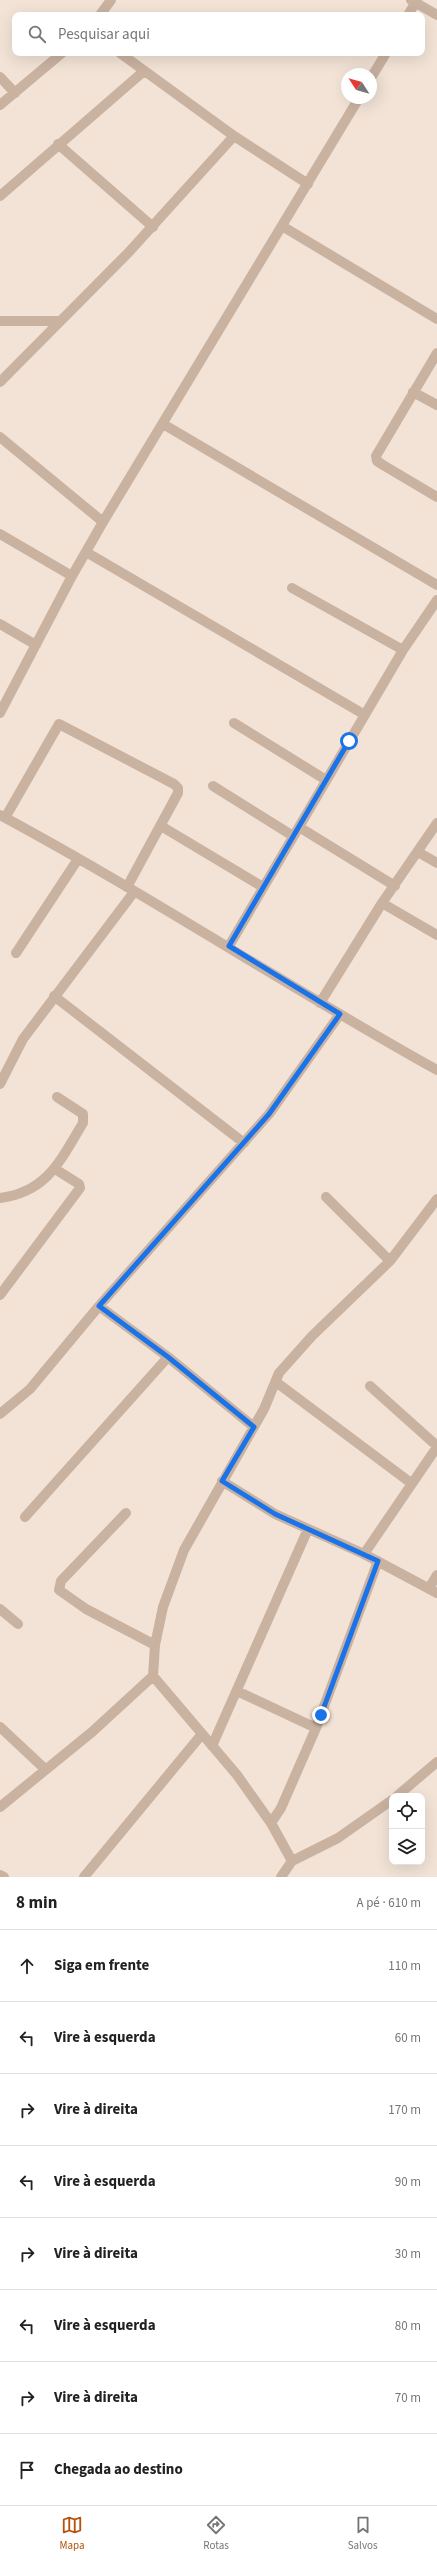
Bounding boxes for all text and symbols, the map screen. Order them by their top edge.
search box [12,12,425,56]
icon: search [26,23,48,45]
text: Pesquisar aqui [58,24,150,45]
north arrow [341,68,377,104]
route start [340,732,358,750]
route end [312,1706,330,1724]
map controls [389,1793,425,1865]
button: locate [389,1793,425,1829]
button: layers [389,1829,425,1865]
text: 8 min [16,1891,57,1915]
text: A pé · 610 m [356,1894,421,1912]
icon: ahead [16,1955,38,1977]
text: Siga em frente [54,1955,149,1976]
text: 110 m [388,1957,421,1975]
icon: left [16,2027,38,2049]
text: Vire à esquerda [54,2027,156,2048]
text: 60 m [395,2029,421,2047]
icon: right [16,2099,38,2121]
text: Vire à direita [54,2099,138,2120]
text: 170 m [388,2101,421,2119]
icon: left [16,2171,38,2193]
text: Vire à esquerda [54,2171,156,2192]
text: 90 m [395,2173,421,2191]
icon: right [16,2243,38,2265]
text: Vire à direita [54,2243,138,2264]
text: 30 m [395,2245,421,2263]
icon: left [16,2315,38,2337]
text: Vire à esquerda [54,2315,156,2336]
text: 80 m [395,2317,421,2335]
icon: right [16,2387,38,2409]
text: Vire à direita [54,2387,138,2408]
text: 70 m [395,2389,421,2407]
icon: arrive [16,2459,38,2481]
text: Chegada ao destino [54,2459,183,2480]
tab: Mapa [59,2514,84,2553]
tab: Rotas [203,2514,229,2553]
tab: Salvos [348,2514,378,2553]

